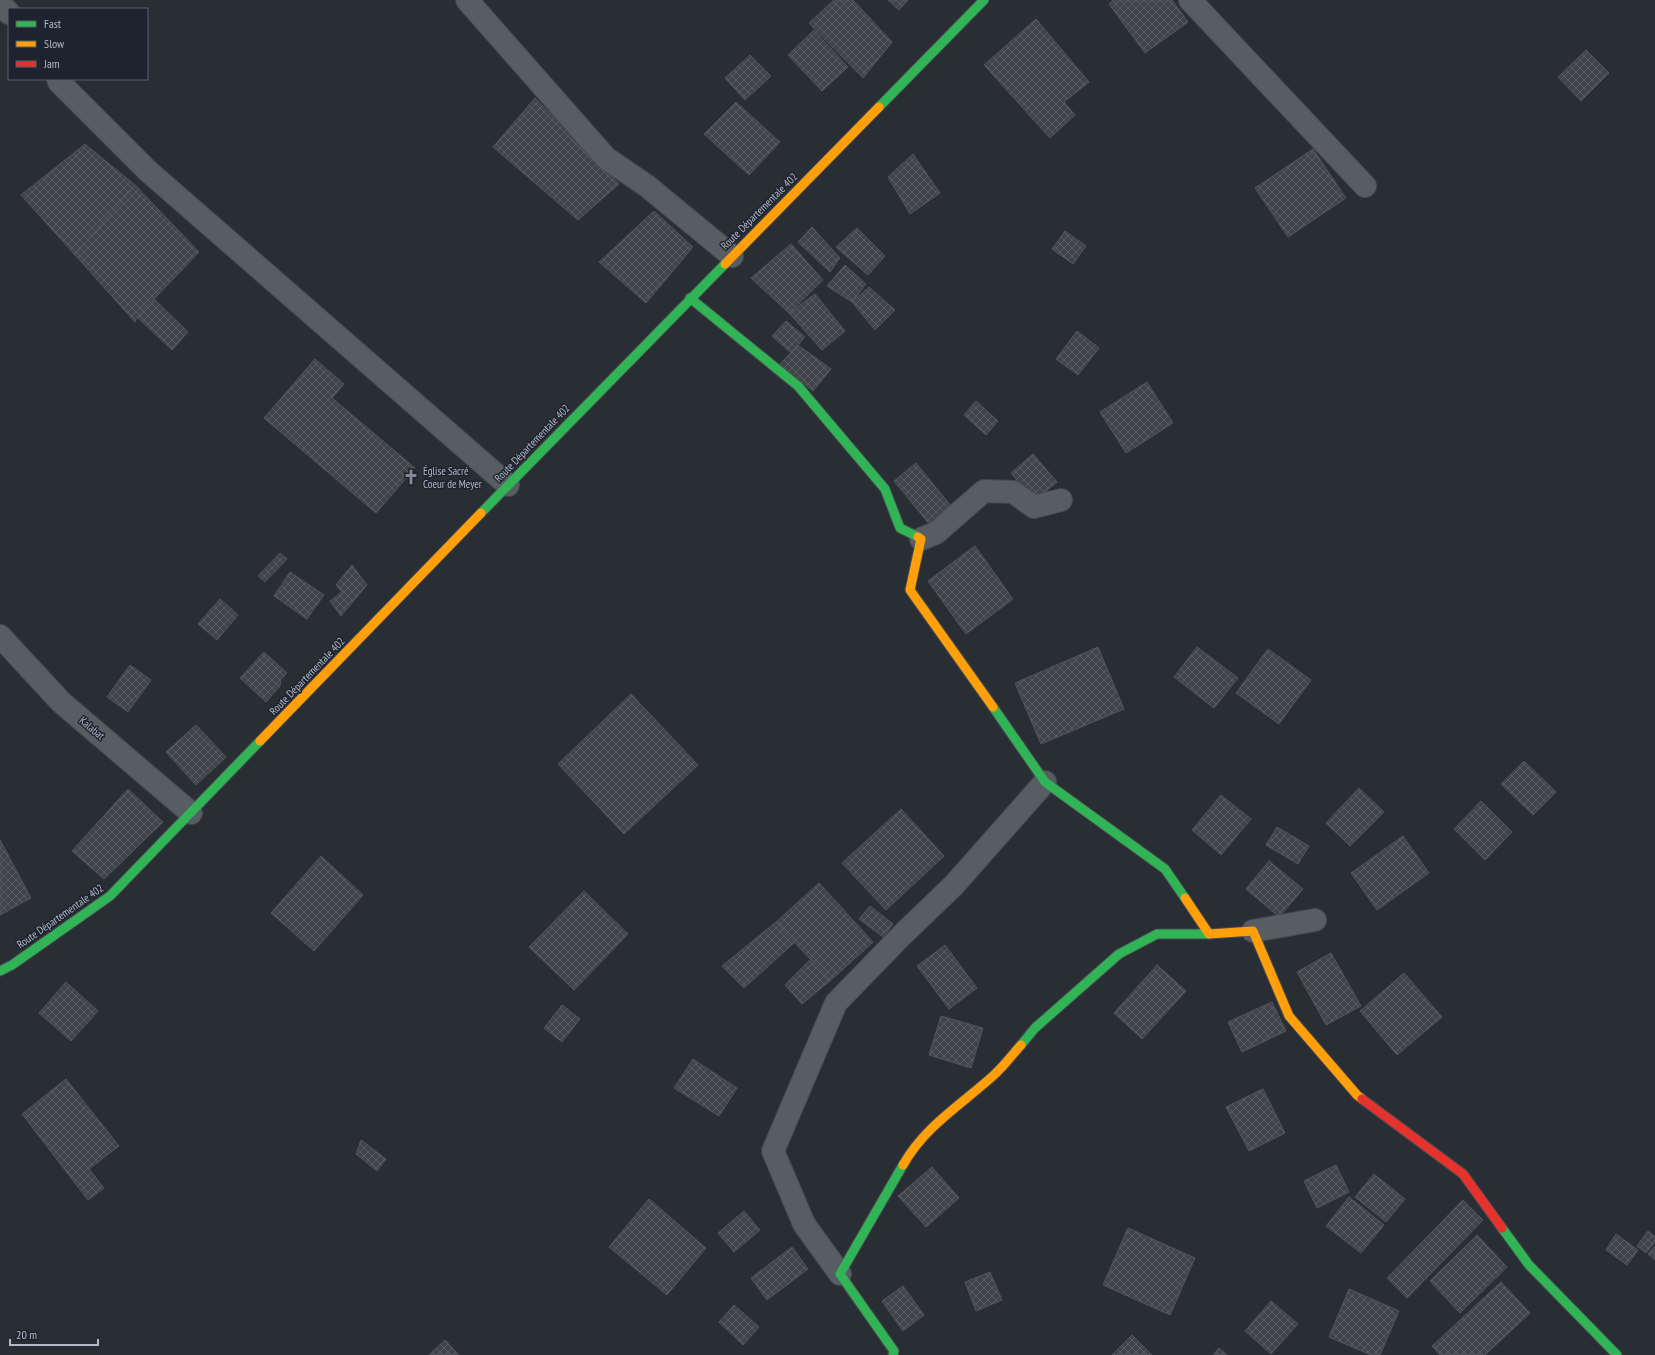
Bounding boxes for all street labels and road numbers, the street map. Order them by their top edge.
street label: Route Départementale 402 [718,170,800,252]
street label: Route Départementale 402 [491,401,573,485]
street label: Route Départementale 402 [266,634,348,718]
street label: Kalabat [76,713,108,743]
street label: Route Départementale 402 [14,881,106,951]

